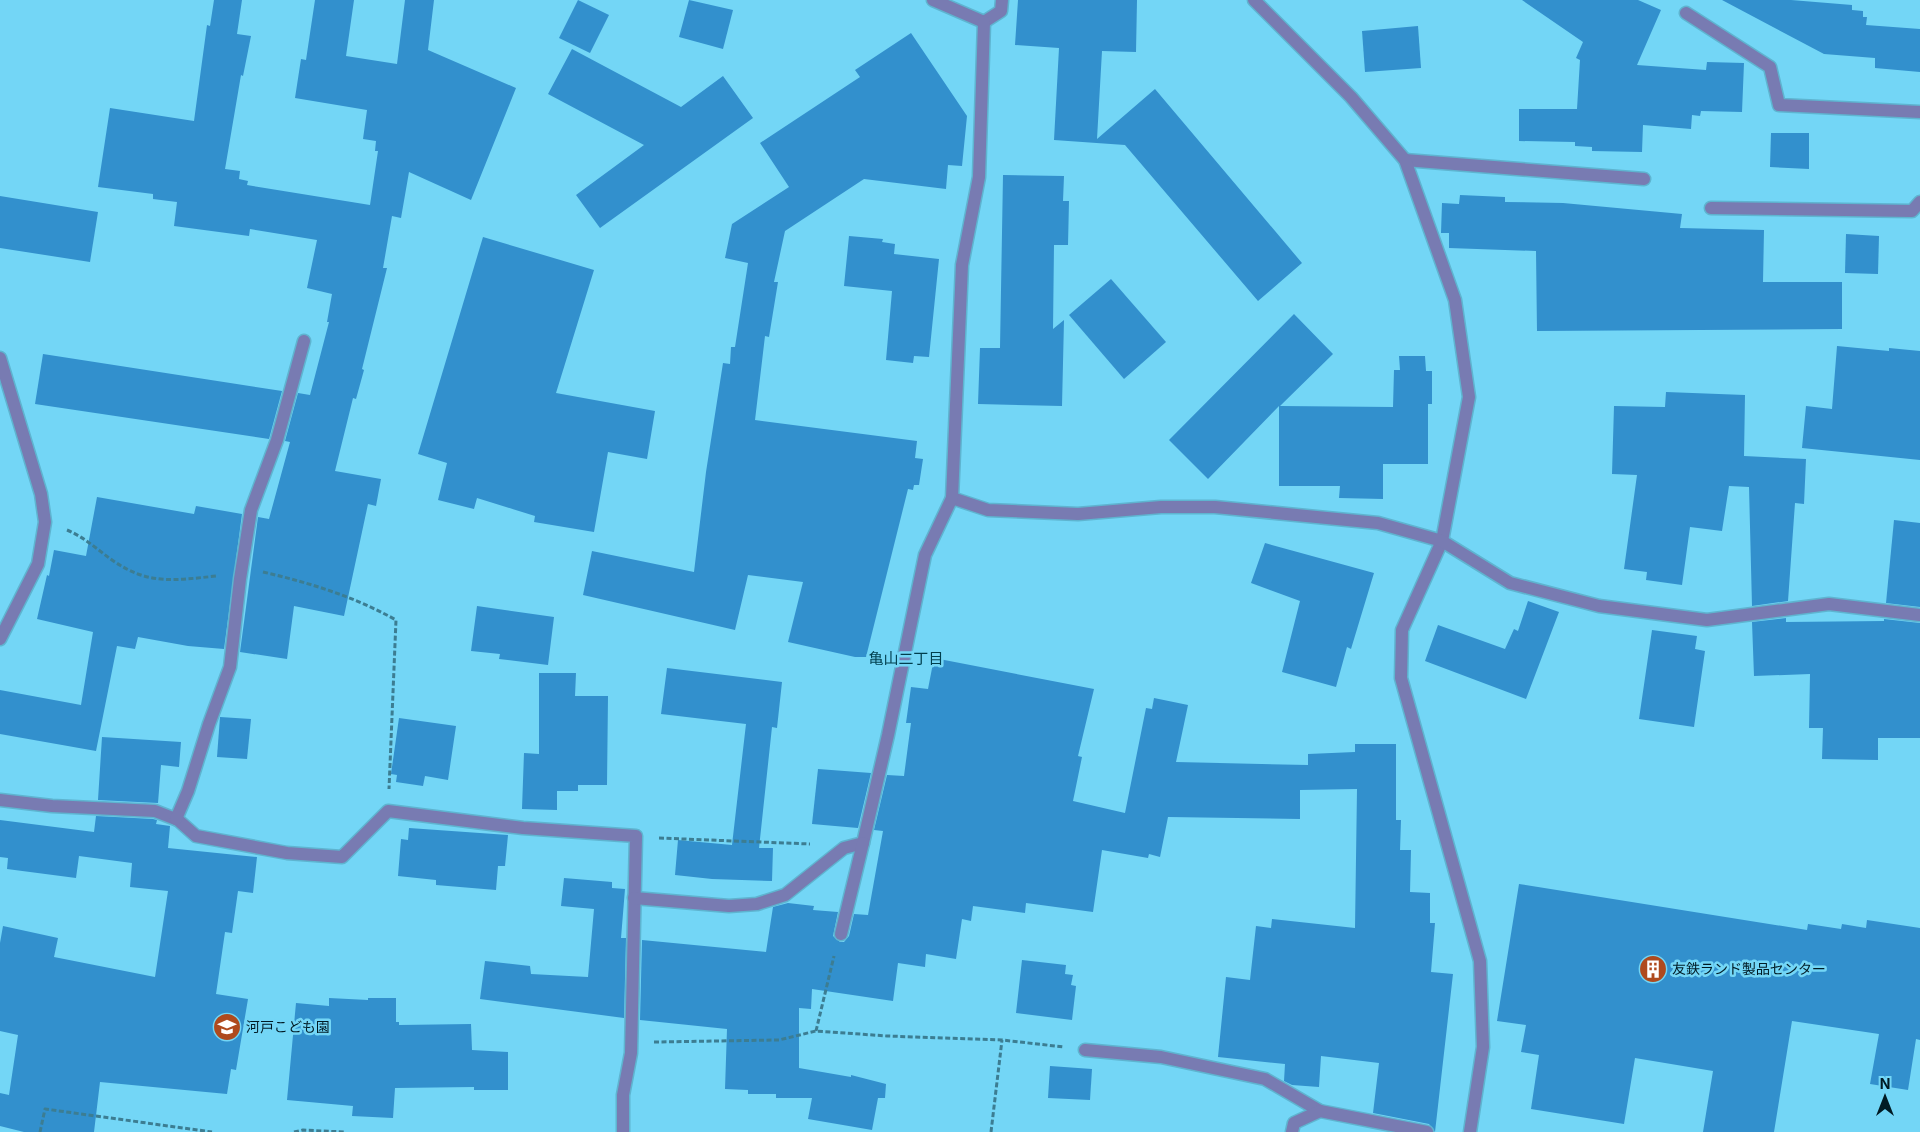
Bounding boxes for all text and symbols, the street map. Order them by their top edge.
district label: 亀山二丁目 [868,649,944,668]
building icon: 友鉄ランド製品センター [1638,954,1668,984]
place label: 友鉄ランド製品センター [1672,960,1826,977]
school or university icon: 河戸こども園 [212,1012,242,1042]
place label: 河戸こども園 [246,1018,330,1035]
north arrow [1860,1072,1910,1122]
text: N [1880,1075,1890,1092]

